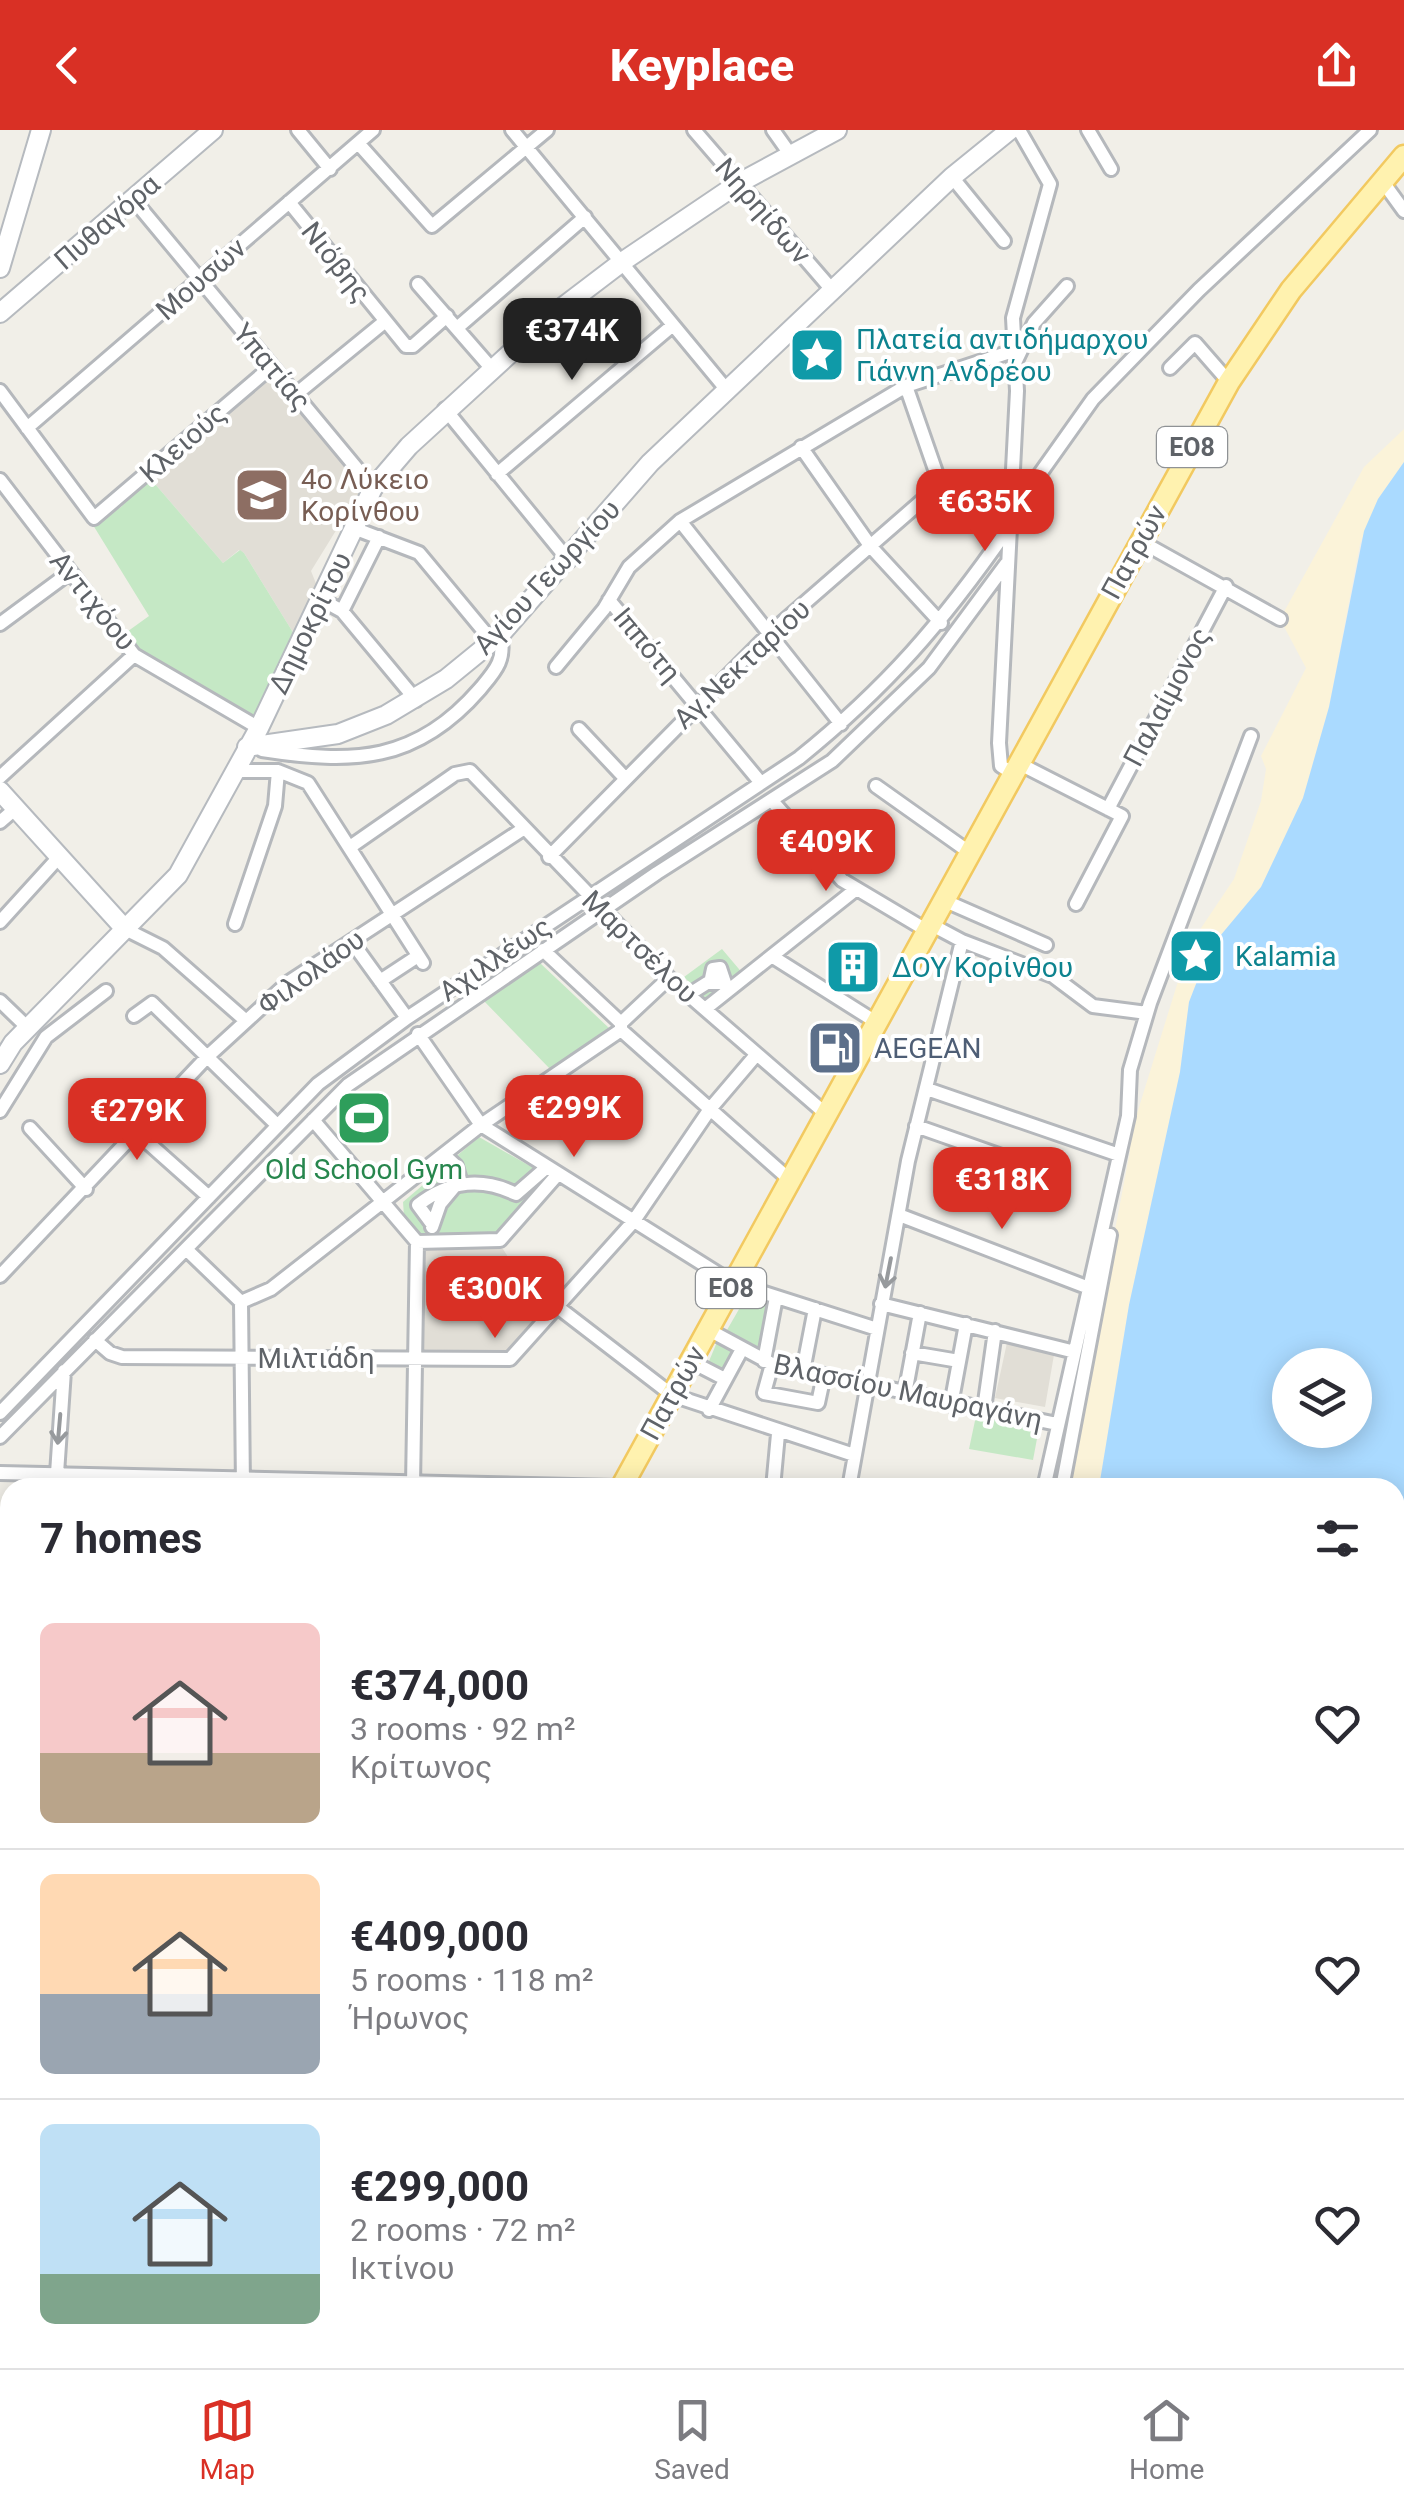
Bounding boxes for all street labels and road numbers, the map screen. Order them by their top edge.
street label: Νηρηίδων [708,151,818,271]
street label: Πυθαγόρα [48,167,166,277]
street label: Νιόβης [295,215,377,309]
street label: Μουσών [149,231,253,327]
street label: Υπατίας [226,317,318,417]
street label: Κλειούς [133,397,233,489]
road number: ΕΟ8 [1157,427,1227,467]
street label: Αγίου Γεωργίου [467,493,627,661]
street label: Πατρών [1095,499,1174,605]
street label: Αντιχόου [43,545,143,657]
street label: Δημοκρίτου [262,547,358,699]
street label: Αγ.Νεκταρίου [667,592,817,736]
street label: Ιππότη [606,601,688,689]
street label: Παλαίμονος [1117,622,1217,772]
street label: Μαρτσέλου [575,884,705,1010]
street label: Αχιλλέως [433,910,557,1008]
street label: Φιλολάου [251,922,371,1022]
road number: ΕΟ8 [696,1268,766,1308]
street label: Πατρών [634,1340,713,1446]
street label: Μιλτιάδη [257,1342,375,1375]
street label: Βλασσίου Μαυραγάνη [770,1347,1046,1437]

